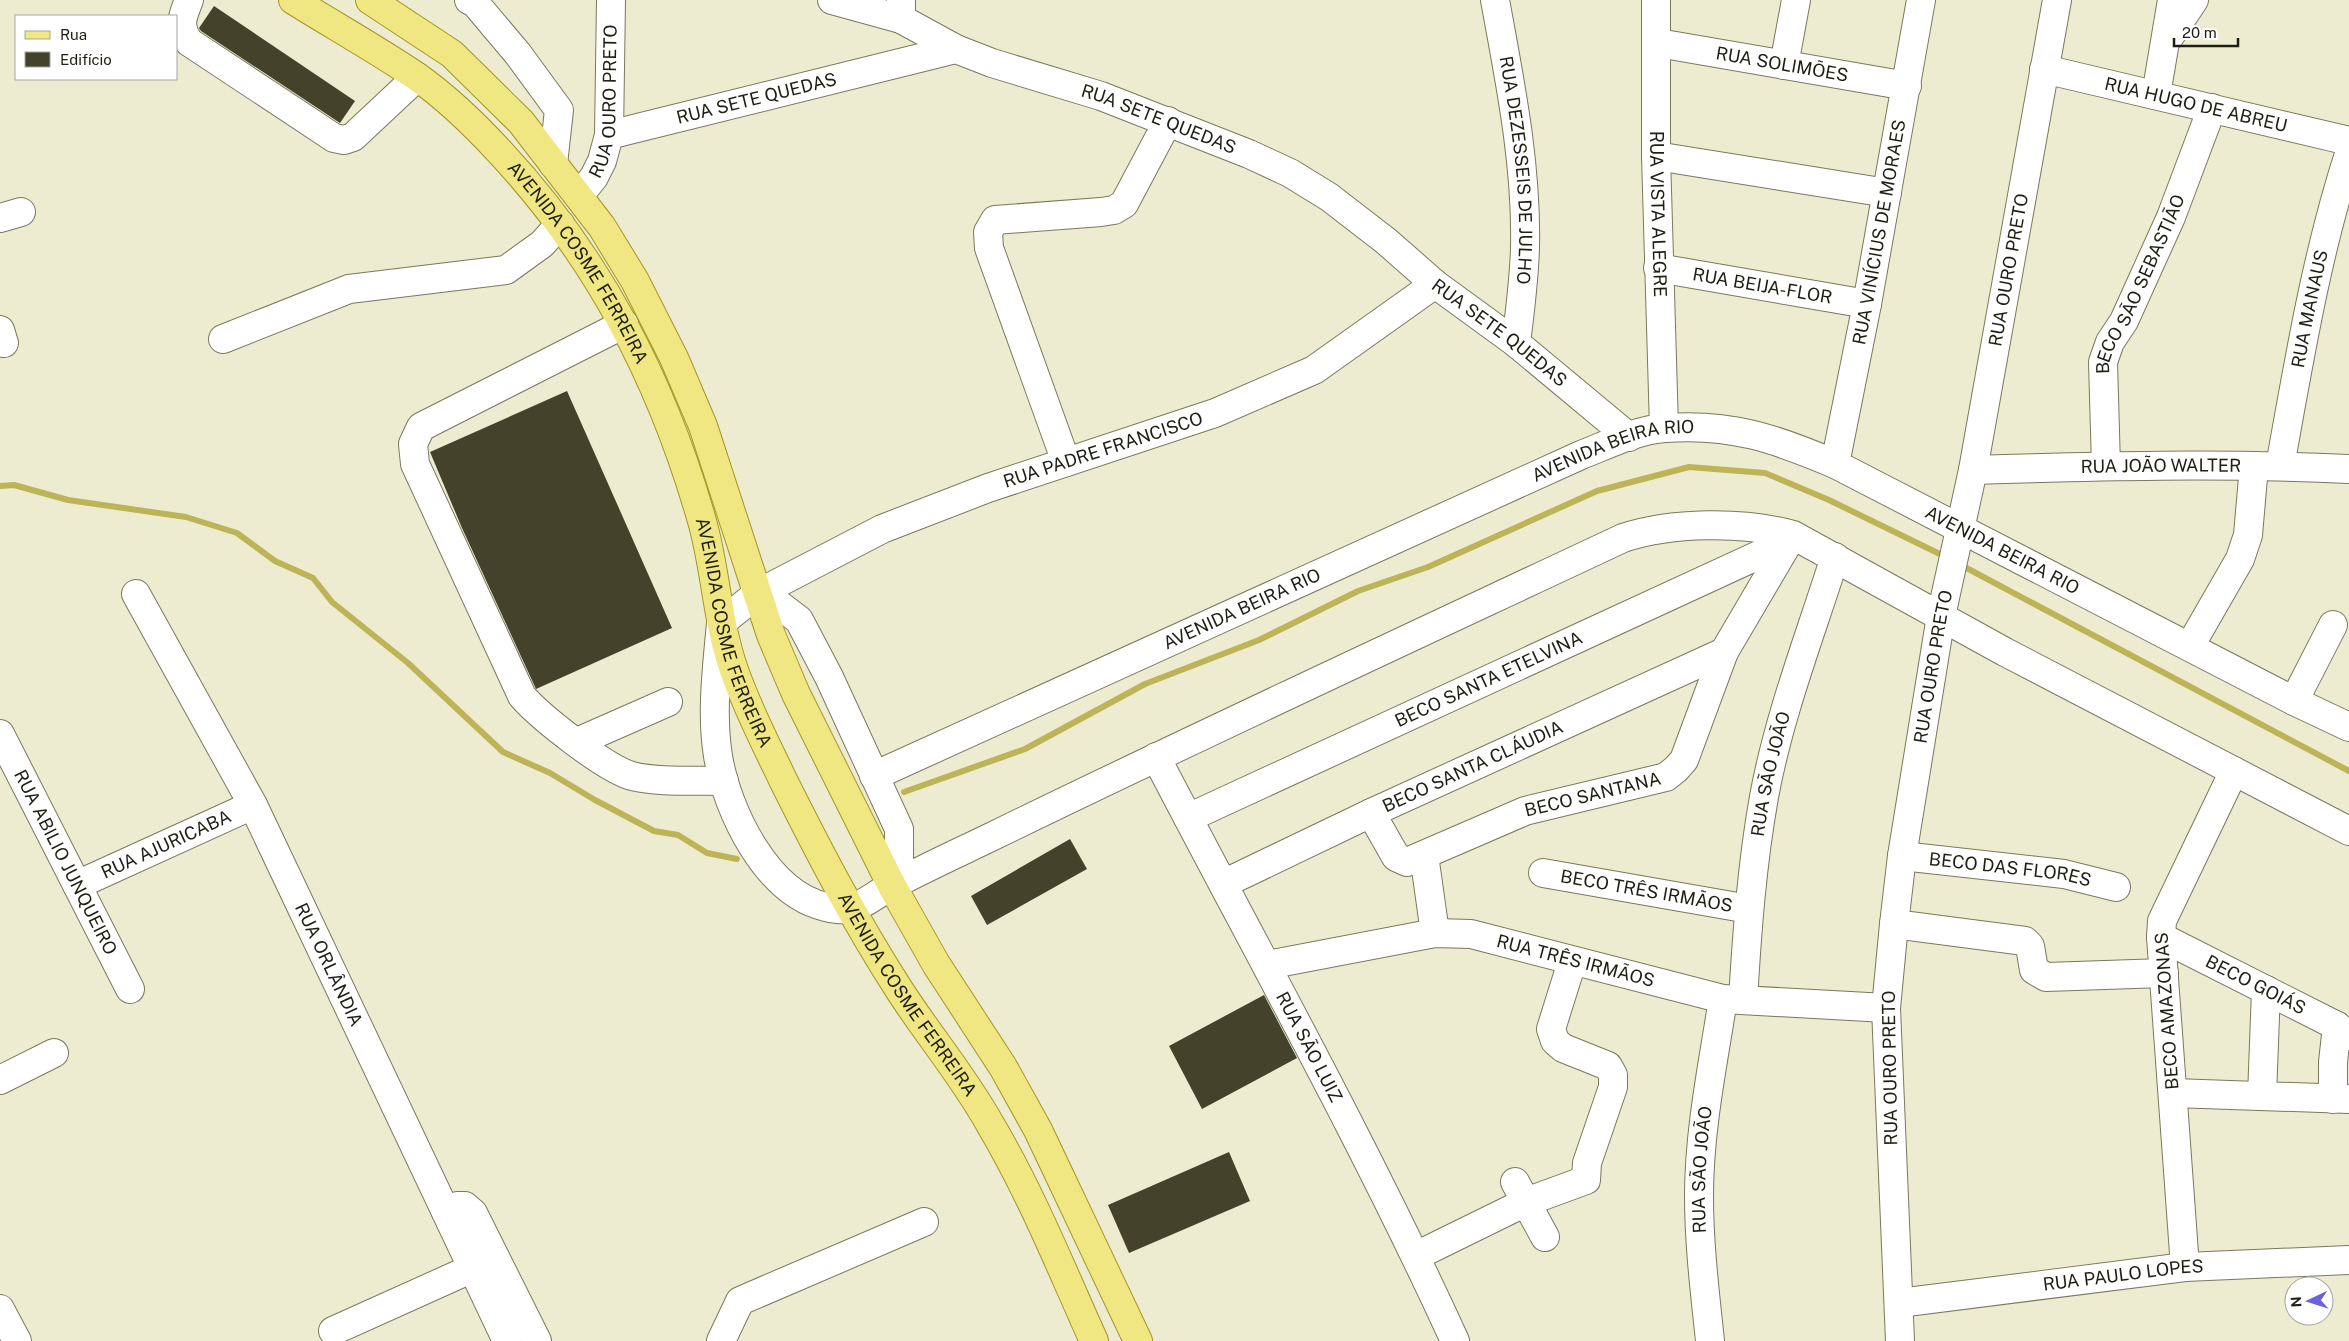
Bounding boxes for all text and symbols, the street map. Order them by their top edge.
legend [15,15,178,80]
scale bar [2174,15,2238,47]
street label: RUA OURO PRETO [584,24,621,181]
text: 20 m [2182,24,2217,41]
text: Rua [60,26,87,43]
street label: RUA SOLIMÕES [1714,42,1850,86]
text: Edifício [60,51,112,68]
street label: RUA DEZESSEIS DE JULHO [1495,54,1536,285]
street label: RUA SETE QUEDAS [674,68,839,128]
street label: RUA HUGO DE ABREU [2102,73,2289,136]
street label: RUA SETE QUEDAS [1079,80,1239,158]
street label: RUA VINÍCIUS DE MORAES [1848,118,1910,347]
street label: RUA VISTA ALEGRE [1646,131,1671,298]
street label: AVENIDA COSME FERREIRA [504,157,653,367]
street label: BECO SÃO SEBASTIÃO [2092,191,2189,374]
street label: RUA OURO PRETO [1984,192,2032,348]
street label: RUA MANAUS [2287,248,2332,369]
street label: RUA BEIJA-FLOR [1691,263,1834,308]
street label: RUA SETE QUEDAS [1428,274,1571,391]
street label: RUA PADRE FRANCISCO [1000,407,1205,492]
street label: AVENIDA BEIRA RIO [1528,416,1694,486]
street label: RUA JOÃO WALTER [2080,454,2241,477]
street label: AVENIDA BEIRA RIO [1922,501,2083,598]
street label: AVENIDA COSME FERREIRA [692,515,777,751]
street label: AVENIDA BEIRA RIO [1160,564,1324,653]
street label: RUA OURO PRETO [1909,588,1956,745]
street label: BECO SANTA ETELVINA [1391,627,1586,731]
street label: RUA SÃO JOÃO [1747,709,1794,838]
street label: BECO SANTA CLÁUDIA [1379,716,1566,816]
street label: RUA ABILIO JUNQUEIRO [10,766,122,958]
street label: BECO SANTANA [1522,768,1663,821]
street label: RUA AJURICABA [98,805,235,883]
street label: BECO DAS FLORES [1928,848,2094,890]
street label: BECO TRÊS IRMÃOS [1559,865,1734,916]
street label: AVENIDA COSME FERREIRA [834,889,982,1100]
street label: RUA ORLÂNDIA [291,900,367,1030]
street label: RUA TRÊS IRMÃOS [1495,930,1657,991]
street label: BECO AMAZONAS [2151,932,2182,1090]
street label: BECO GOIÁS [2202,950,2309,1018]
street label: RUA SÃO LUIZ [1272,988,1347,1106]
street label: RUA OURO PRETO [1878,990,1901,1146]
street label: RUA SÃO JOÃO [1687,1105,1716,1234]
street label: RUA PAULO LOPES [2042,1255,2204,1295]
north arrow [2284,1276,2334,1326]
text: N [2288,1296,2304,1308]

